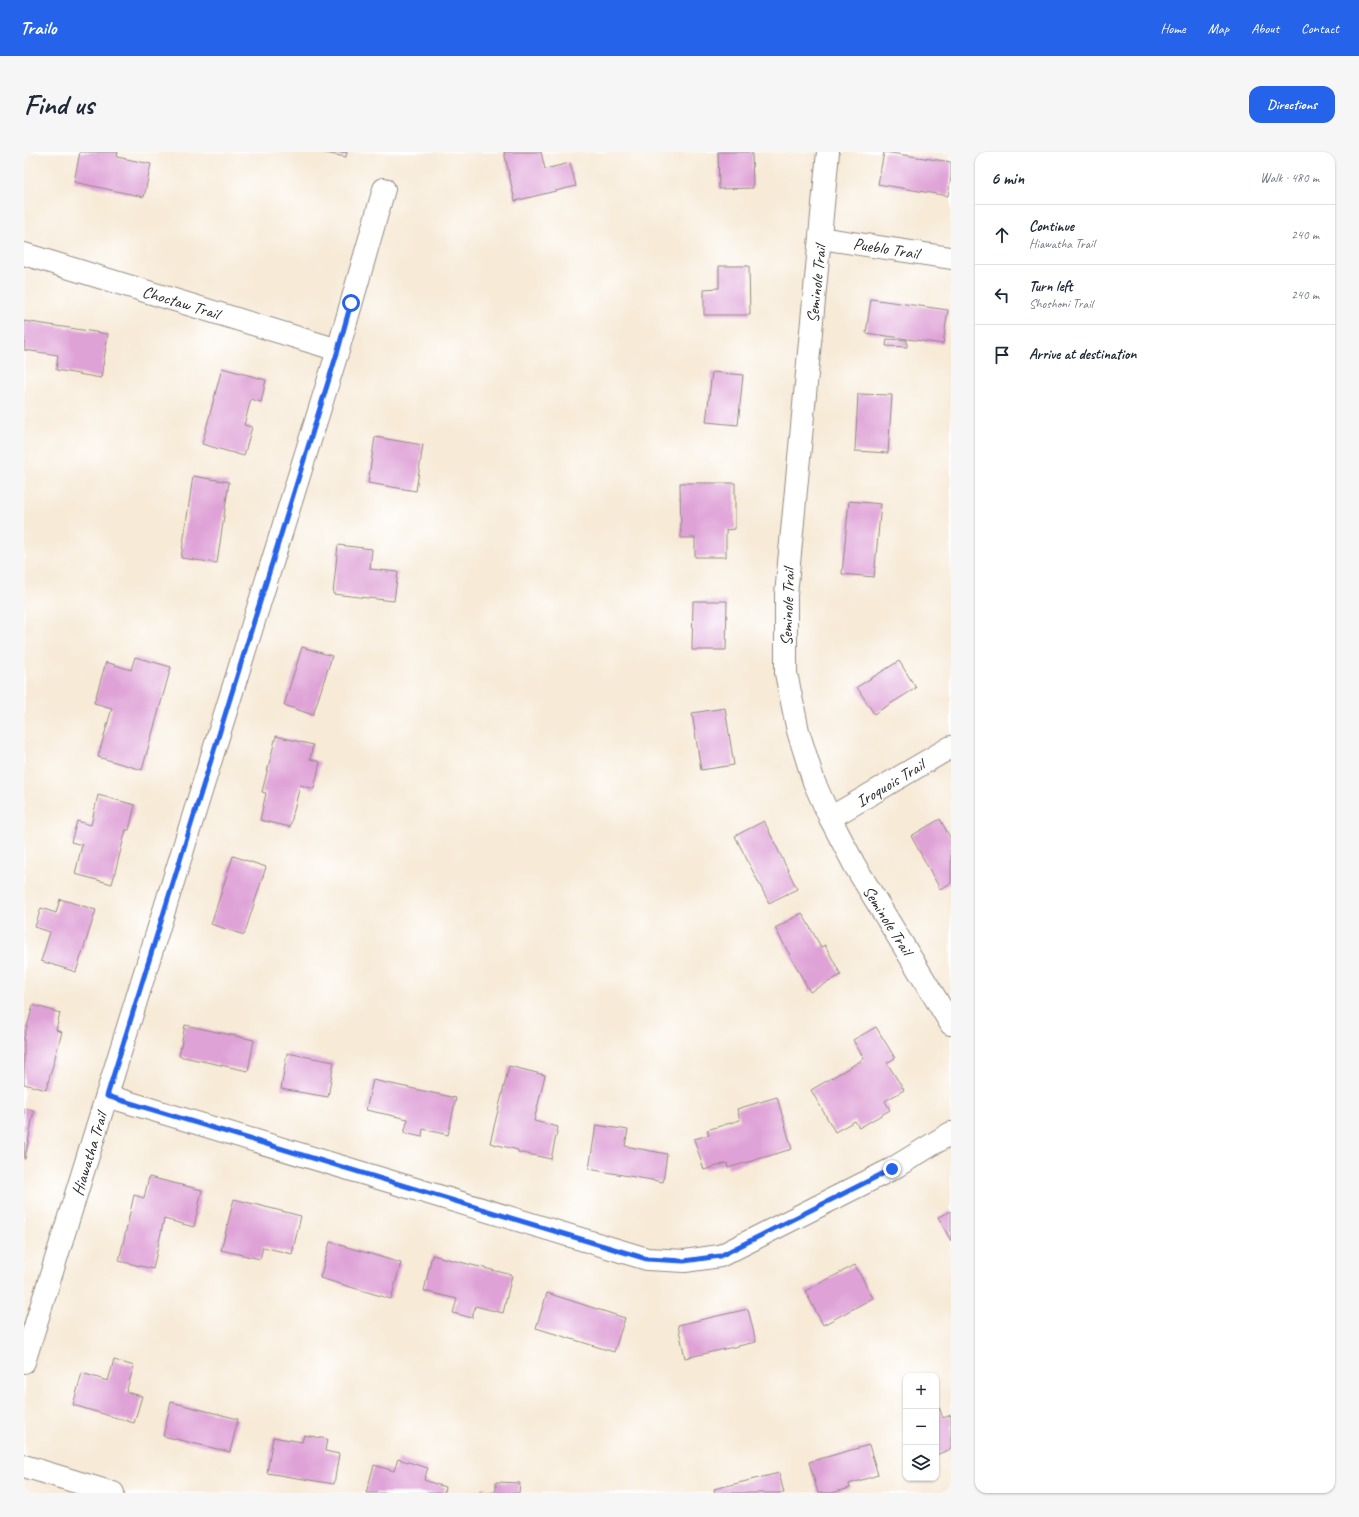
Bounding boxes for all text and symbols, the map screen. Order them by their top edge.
text: Trailo [20,16,56,40]
text: Home [1160,20,1186,37]
text: Map [1208,20,1229,37]
text: About [1251,20,1279,37]
text: Contact [1301,20,1339,37]
button: Directions [1249,86,1335,123]
text: Find us [24,87,94,122]
text: 6 min [991,168,1024,189]
text: Walk · 480 m [1260,170,1319,186]
text: Continue [1029,217,1074,236]
icon: ahead [991,224,1013,246]
text: 240 m [1291,227,1319,243]
street label: Pueblo Trail [852,233,923,265]
text: Hiawatha Trail [1029,236,1095,252]
street label: Seminole Trail [802,241,831,324]
text: Turn left [1029,277,1072,296]
street label: Choctaw Trail [140,281,225,325]
icon: left [991,284,1013,306]
text: 240 m [1291,287,1319,303]
route start [342,294,360,312]
text: Shoshoni Trail [1029,296,1093,312]
icon: arrive [991,344,1013,366]
text: Arrive at destination [1029,345,1136,364]
street label: Seminole Trail [776,565,799,646]
street label: Iroquois Trail [852,753,931,812]
street label: Seminole Trail [858,882,919,961]
street label: Hiawatha Trail [67,1107,113,1198]
route end [883,1160,901,1178]
map controls [903,1373,939,1481]
button: + [903,1373,939,1409]
button: − [903,1409,939,1445]
button: layers [903,1445,939,1481]

